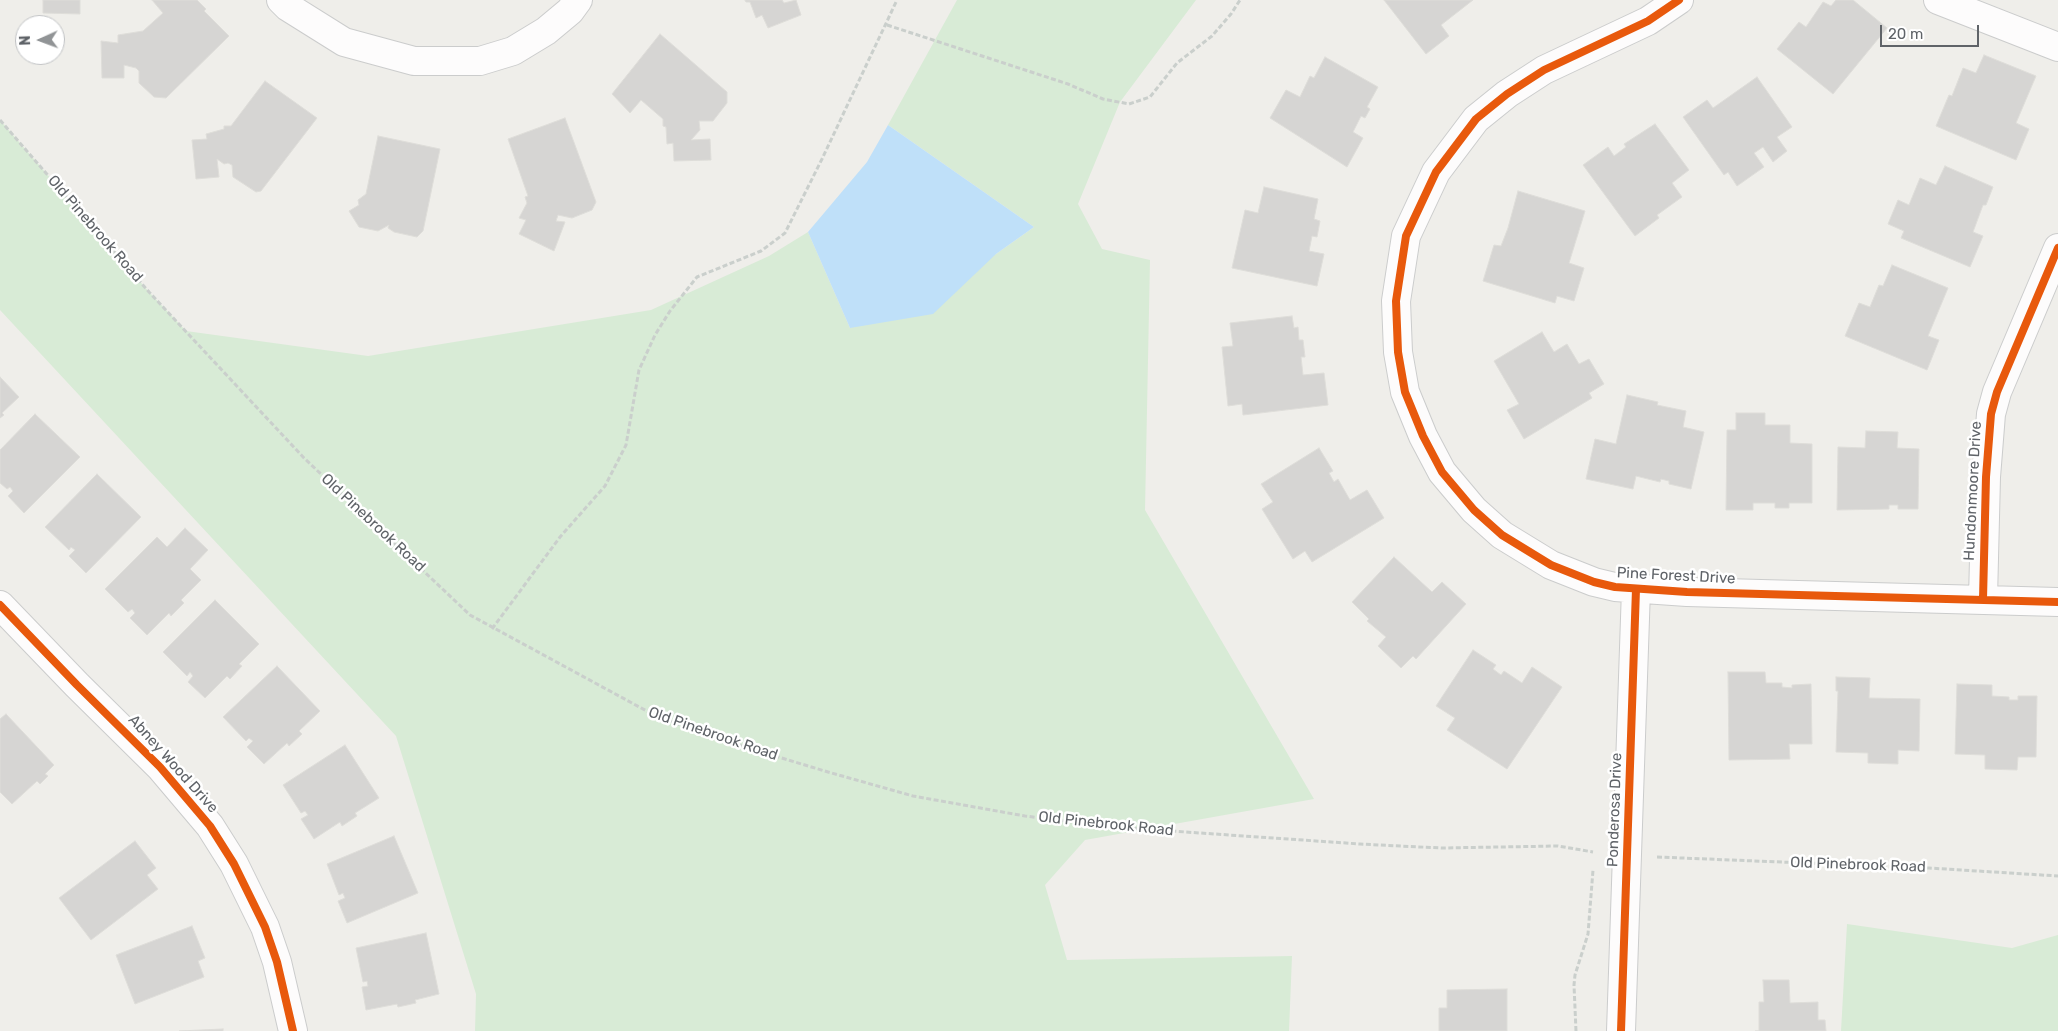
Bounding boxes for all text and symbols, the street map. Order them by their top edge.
north arrow [15,15,65,65]
scale bar [1883,15,1982,47]
text: 20 m [1888,25,1923,43]
text: N [17,35,34,46]
street label: Old Pinebrook Road [44,172,146,286]
street label: Hundonmoore Drive [1960,421,1986,561]
street label: Old Pinebrook Road [317,470,429,576]
street label: Pine Forest Drive [1616,564,1736,588]
street label: Old Pinebrook Road [646,703,780,765]
street label: Abney Wood Drive [124,711,222,817]
street label: Ponderosa Drive [1604,753,1626,867]
street label: Old Pinebrook Road [1038,808,1174,840]
street label: Old Pinebrook Road [1790,854,1926,876]

